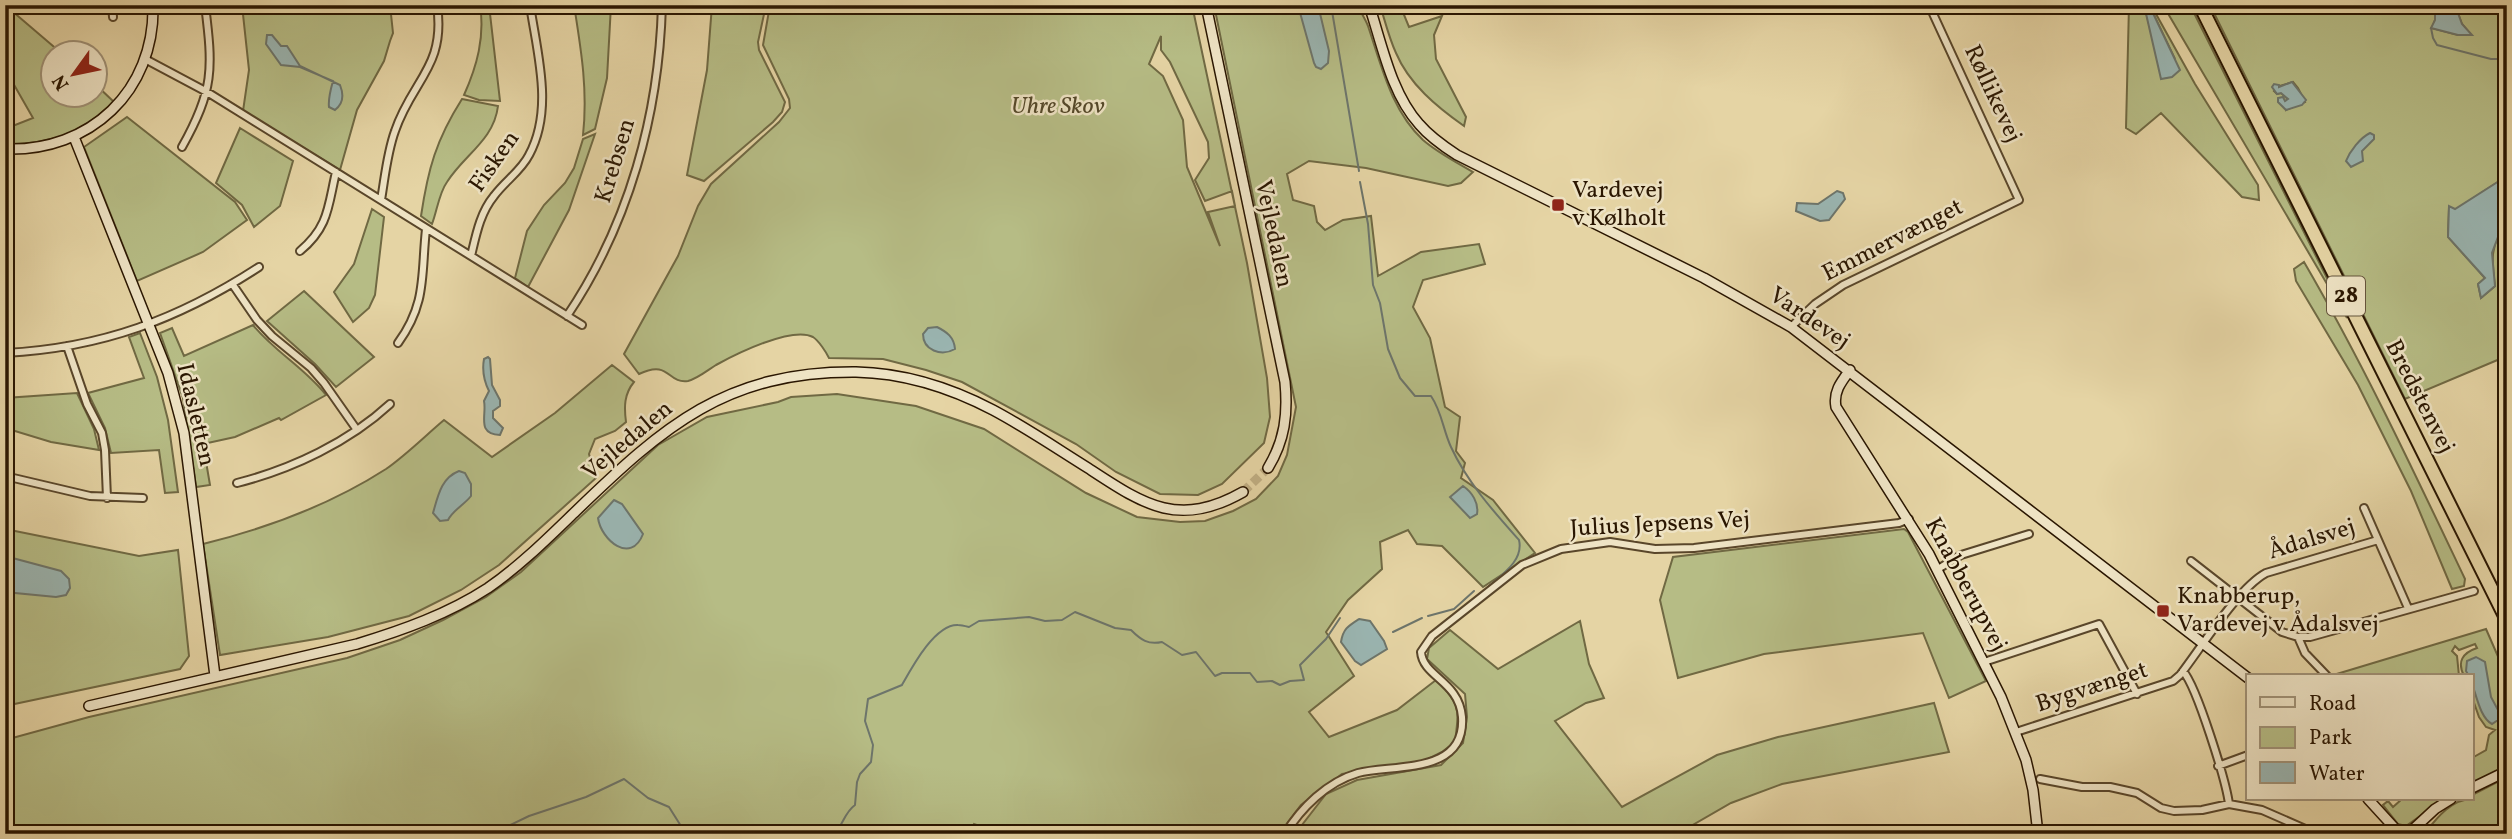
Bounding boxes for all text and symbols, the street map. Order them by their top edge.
north arrow [38,38,108,108]
street label: Røllikevej [1955,39,2029,149]
text: N [47,69,76,95]
park label: Uhre Skov [1011,90,1105,124]
street label: Krebsen [587,115,645,207]
street label: Fisken [461,124,529,200]
place label: Vardevej v Kølholt [1572,174,1666,236]
street label: Vejledalen [1245,177,1301,291]
street label: Emmervænget [1817,191,1969,291]
marker: Vardevej v Kølholt [1550,197,1566,213]
road number: 28 [2327,276,2365,316]
street label: Vardevej [1762,279,1856,359]
street label: Bredstenvej [2376,334,2462,460]
street label: Idasletten [167,360,223,470]
street label: Vejledalen [575,393,681,489]
street label: Julius Jepsens Vej [1569,503,1751,547]
street label: Ådalsvej [2264,511,2360,569]
street label: Knabberupvej [1915,512,2015,658]
place label: Knabberup, Vardevej v Ådalsvej [2177,580,2379,642]
marker: Knabberup, Vardevej v Ådalsvej [2155,603,2171,619]
street label: Bygvænget [2032,654,2152,722]
legend [2246,674,2474,800]
text: Road [2309,690,2356,719]
text: Park [2309,724,2352,753]
text: Water [2309,760,2365,789]

